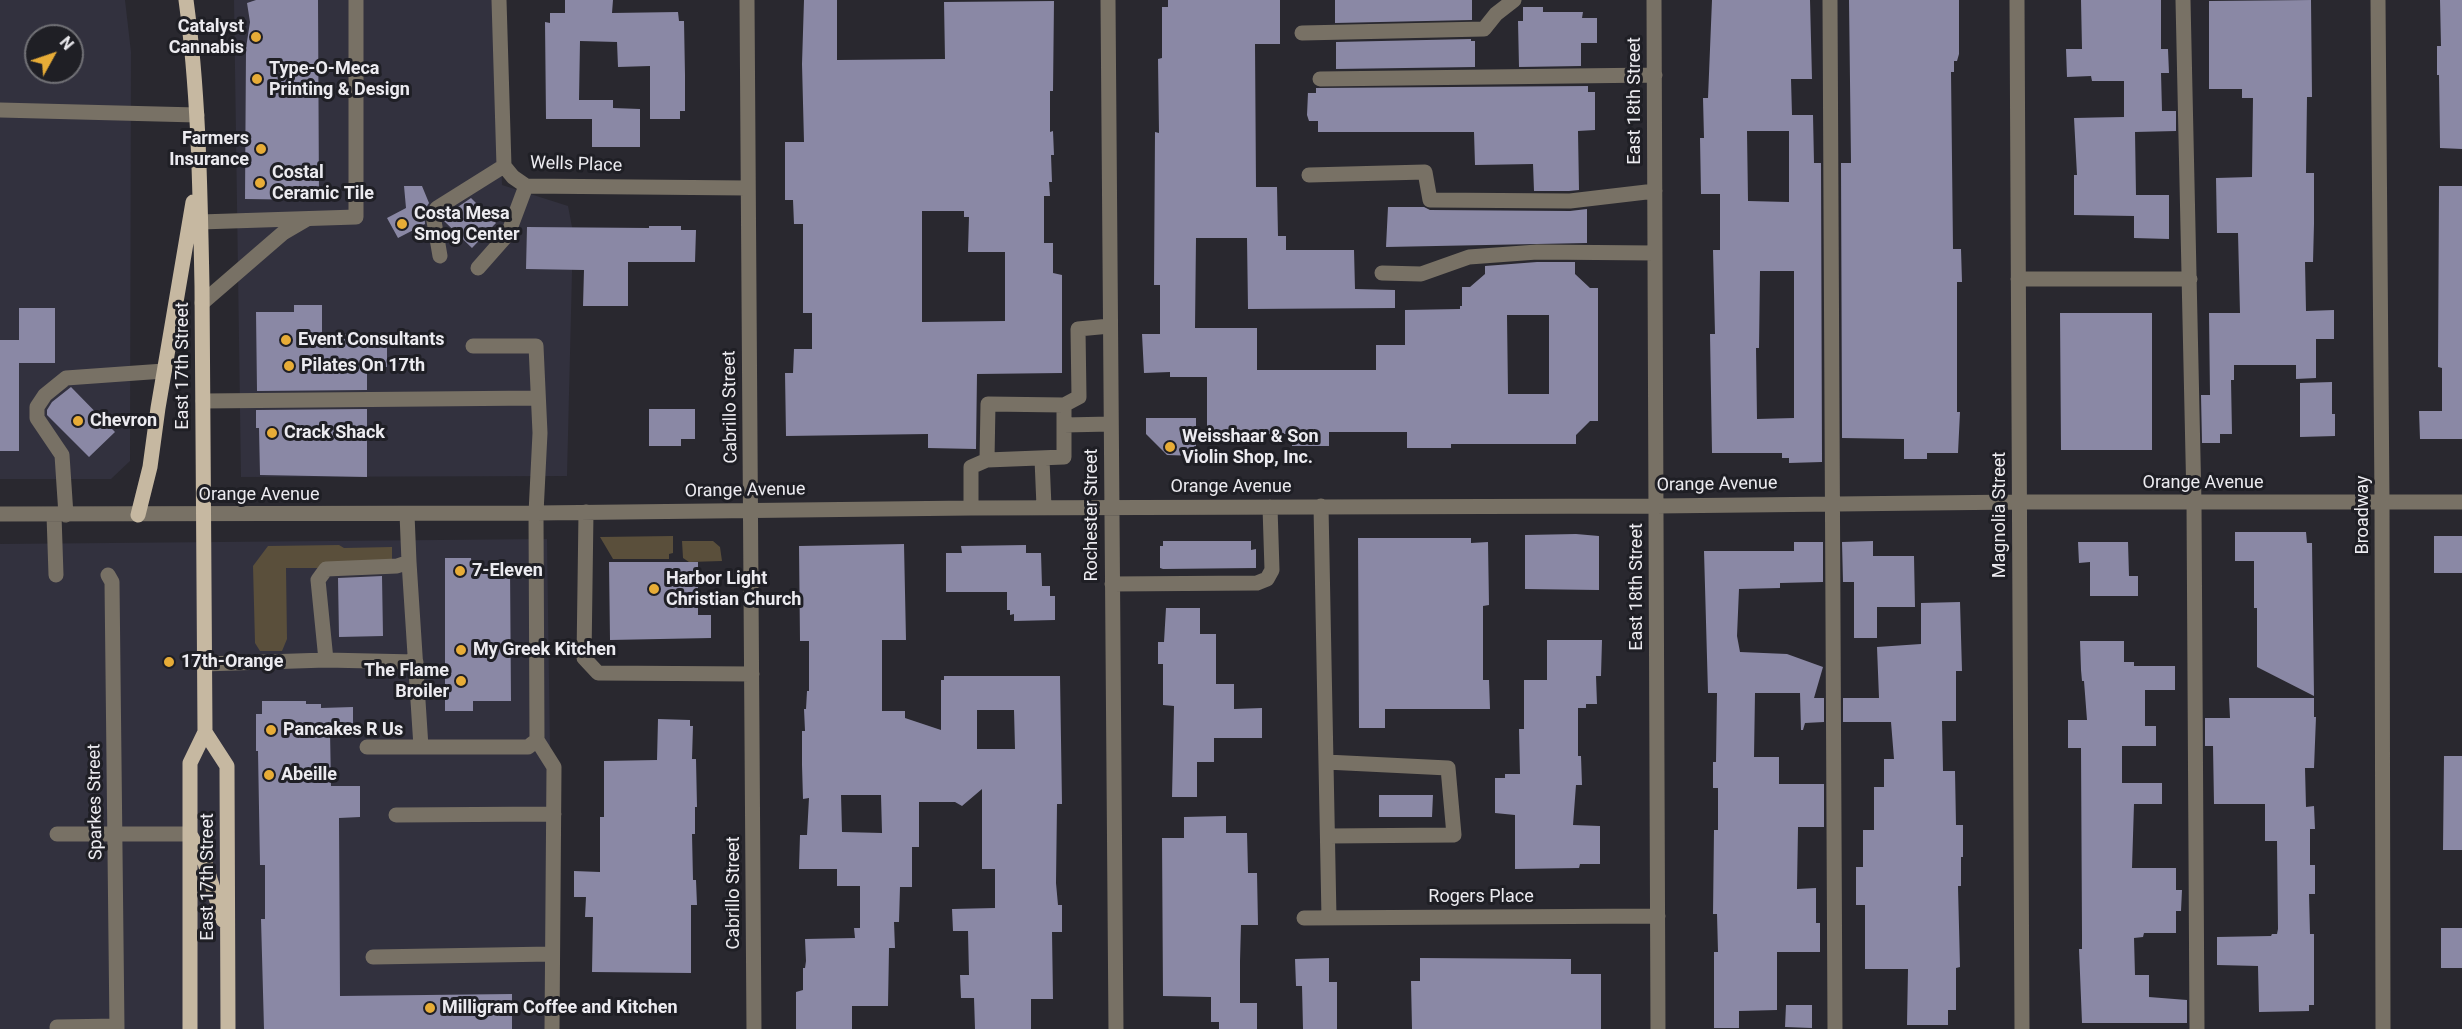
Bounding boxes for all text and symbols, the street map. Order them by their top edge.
place label: Catalyst Cannabis [169,16,244,58]
north arrow [24,24,84,84]
marker: Catalyst Cannabis [249,30,263,44]
text: N [56,33,78,54]
street label: East 18th Street [1624,37,1646,165]
place label: Type-O-Meca Printing & Design [269,58,410,100]
marker: Type-O-Meca Printing & Design [250,72,264,86]
place label: Farmers Insurance [169,128,249,170]
marker: Farmers Insurance [254,142,268,156]
street label: Wells Place [530,153,622,177]
place label: Costal Ceramic Tile [272,162,374,204]
marker: Costal Ceramic Tile [253,176,267,190]
place label: Costa Mesa Smog Center [414,203,520,246]
marker: Costa Mesa Smog Center [395,217,409,231]
street label: East 17th Street [172,302,194,430]
place label: Event Consultants [298,329,445,351]
marker: Event Consultants [279,333,293,347]
street label: Cabrillo Street [719,350,743,464]
place label: Pilates On 17th [301,355,425,377]
marker: Pilates On 17th [282,359,296,373]
place label: Chevron [90,410,157,432]
marker: Chevron [71,414,85,428]
place label: Crack Shack [284,422,385,444]
marker: Crack Shack [265,426,279,440]
place label: Weisshaar & Son Violin Shop, Inc. [1182,426,1319,468]
marker: Weisshaar & Son Violin Shop, Inc. [1163,440,1177,454]
street label: Rochester Street [1081,448,1103,582]
street label: Magnolia Street [1989,452,2011,578]
street label: Orange Avenue [2143,472,2263,494]
street label: Orange Avenue [1656,473,1778,497]
street label: Broadway [2352,475,2374,555]
street label: Orange Avenue [1171,476,1291,498]
street label: Orange Avenue [684,479,806,503]
street label: Orange Avenue [199,484,319,506]
street label: East 18th Street [1626,523,1648,651]
place label: 7-Eleven [472,560,543,582]
marker: 7-Eleven [453,564,467,578]
place label: Harbor Light Christian Church [666,568,801,610]
marker: Harbor Light Christian Church [647,582,661,596]
place label: My Greek Kitchen [473,639,616,661]
marker: My Greek Kitchen [454,643,468,657]
place label: 17th-Orange [181,651,283,673]
marker: 17th-Orange [162,655,176,669]
place label: The Flame Broiler [364,660,449,702]
marker: The Flame Broiler [454,674,468,688]
place label: Pancakes R Us [283,719,403,741]
marker: Pancakes R Us [264,723,278,737]
street label: Sparkes Street [84,744,108,860]
place label: Abeille [281,764,337,786]
marker: Abeille [262,768,276,782]
street label: East 17th Street [197,813,219,941]
street label: Cabrillo Street [723,836,745,950]
street label: Rogers Place [1428,886,1534,908]
place label: Milligram Coffee and Kitchen [442,997,678,1019]
marker: Milligram Coffee and Kitchen [423,1001,437,1015]

